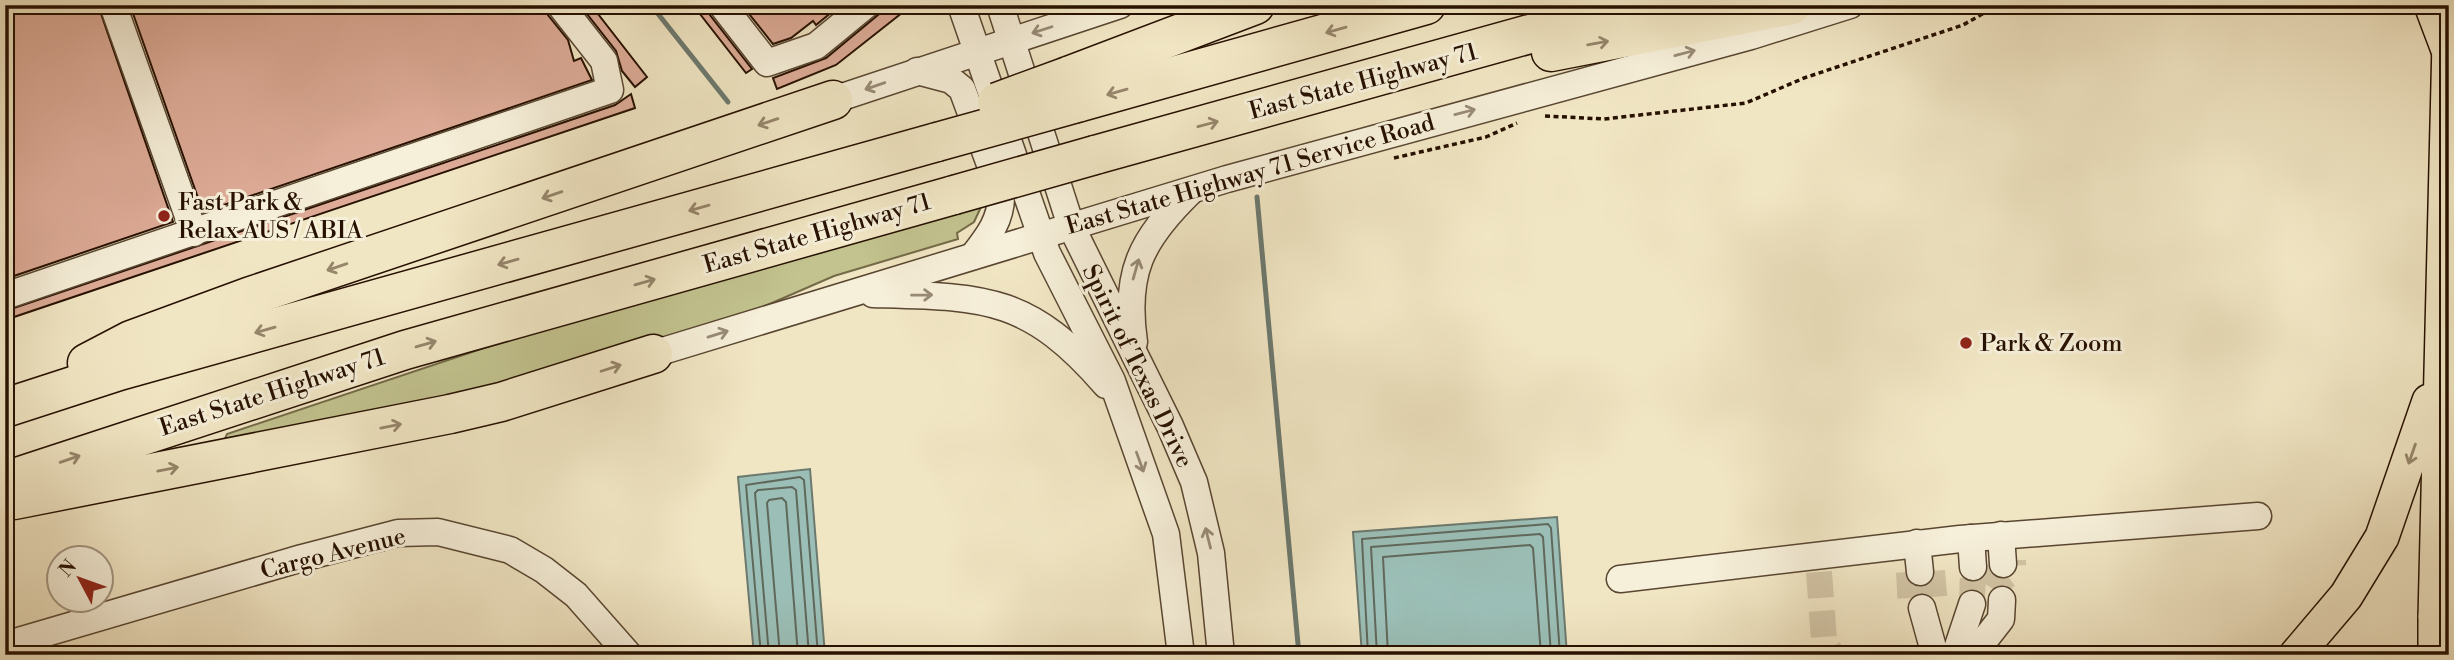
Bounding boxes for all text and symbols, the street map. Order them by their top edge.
one-way arrow [1031,24,1053,37]
one-way arrow [1326,25,1348,38]
one-way arrow [1586,36,1609,49]
street label: East State Highway 71 [1246,37,1481,127]
one-way arrow [1673,46,1696,59]
one-way arrow [864,81,886,93]
one-way arrow [1107,86,1129,99]
one-way arrow [1454,104,1476,117]
street label: East State Highway 71 Service Road [1062,108,1438,242]
one-way arrow [757,117,779,129]
one-way arrow [1196,117,1219,130]
street label: East State Highway 71 [700,187,935,281]
place label: Fast Park & Relax AUS / ABIA [178,188,363,246]
one-way arrow [542,190,564,202]
one-way arrow [688,203,710,216]
marker: Fast Park & Relax AUS / ABIA [156,208,172,224]
one-way arrow [497,256,519,269]
one-way arrow [1130,258,1143,281]
street label: Spirit of Texas Drive [1075,260,1199,473]
one-way arrow [326,262,348,274]
one-way arrow [634,274,656,287]
one-way arrow [910,288,933,301]
one-way arrow [254,325,276,338]
one-way arrow [707,327,729,340]
place label: Park & Zoom [1980,329,2123,359]
marker: Park & Zoom [1958,335,1974,351]
one-way arrow [415,336,437,349]
street label: East State Highway 71 [156,342,389,444]
one-way arrow [600,361,622,374]
one-way arrow [379,419,402,432]
one-way arrow [2405,442,2417,464]
one-way arrow [1135,450,1147,472]
one-way arrow [59,452,81,465]
one-way arrow [156,461,179,475]
street label: Cargo Avenue [257,521,409,587]
one-way arrow [1200,528,1213,550]
north arrow [46,544,116,614]
text: N [54,555,82,582]

